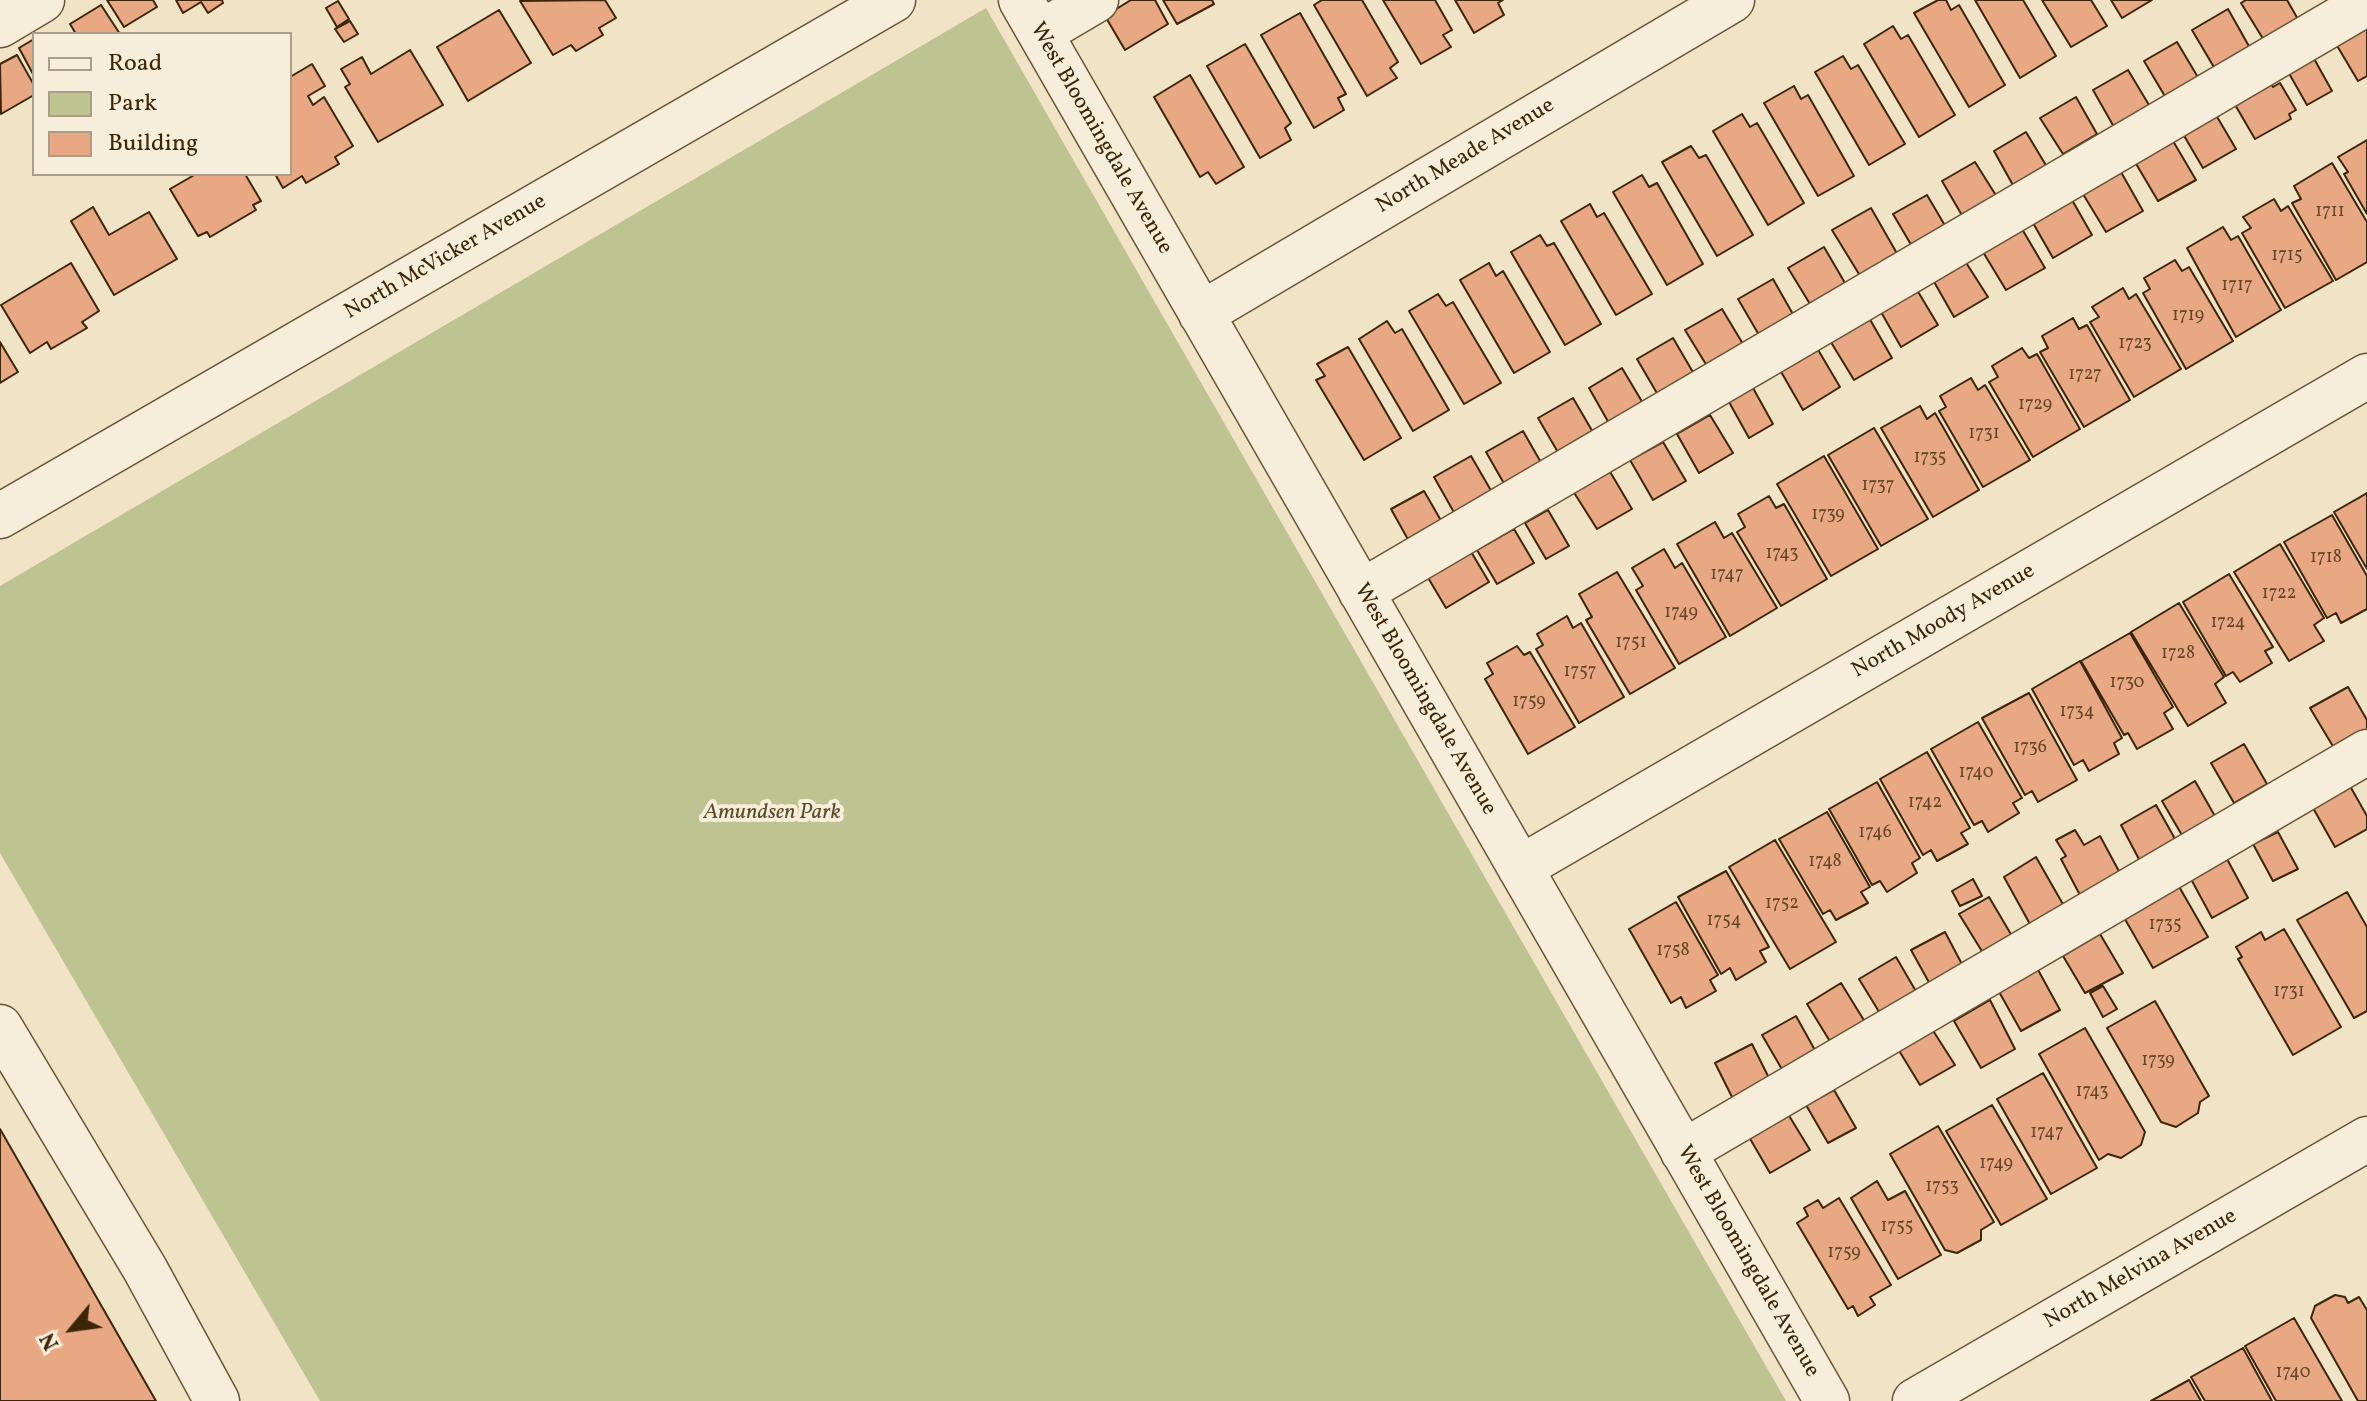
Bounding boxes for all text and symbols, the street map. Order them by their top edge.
street label: West Bloomingdale Avenue [1023,18,1177,260]
legend [32,32,292,176]
text: Road [108,47,162,81]
text: Park [108,87,157,121]
street label: North Meade Avenue [1372,93,1560,221]
text: Building [108,127,198,161]
street label: North McVicker Avenue [341,189,551,327]
house number: 1711 [2315,202,2345,224]
house number: 1715 [2271,246,2303,268]
house number: 1717 [2221,276,2253,298]
house number: 1719 [2172,306,2204,328]
house number: 1723 [2118,334,2152,356]
house number: 1727 [2068,365,2102,387]
house number: 1729 [2018,395,2052,417]
house number: 1731 [1968,424,2000,446]
house number: 1735 [1913,448,1947,470]
house number: 1737 [1861,476,1895,498]
house number: 1739 [1811,505,1845,527]
house number: 1743 [1765,544,1799,566]
house number: 1718 [2310,548,2342,570]
street label: North Moody Avenue [1848,559,2040,685]
house number: 1747 [1710,565,1744,587]
street label: West Bloomingdale Avenue [1347,579,1501,821]
house number: 1722 [2262,584,2296,606]
house number: 1749 [1664,603,1698,625]
house number: 1724 [2210,613,2246,635]
house number: 1751 [1615,633,1647,655]
house number: 1728 [2161,644,2195,666]
house number: 1757 [1563,662,1597,684]
house number: 1730 [2110,673,2144,695]
house number: 1759 [1512,692,1546,714]
house number: 1734 [2059,702,2095,724]
house number: 1736 [2013,738,2047,760]
house number: 1740 [1958,763,1994,785]
house number: 1742 [1908,793,1942,815]
park label: Amundsen Park [703,801,841,827]
house number: 1746 [1858,823,1892,845]
house number: 1748 [1808,852,1842,874]
house number: 1752 [1765,894,1799,916]
house number: 1754 [1706,911,1742,933]
house number: 1735 [2148,915,2182,937]
house number: 1758 [1656,941,1690,963]
house number: 1731 [2273,982,2305,1004]
house number: 1739 [2141,1051,2175,1073]
house number: 1743 [2075,1082,2109,1104]
house number: 1747 [2030,1123,2064,1145]
street label: West Bloomingdale Avenue [1670,1141,1824,1383]
house number: 1749 [1979,1154,2013,1176]
house number: 1753 [1925,1177,1959,1199]
street label: North Melvina Avenue [2040,1204,2242,1336]
house number: 1755 [1880,1217,1914,1239]
house number: 1759 [1827,1243,1861,1265]
north arrow [32,1289,112,1369]
text: N [33,1326,68,1355]
house number: 1740 [2275,1363,2311,1385]

